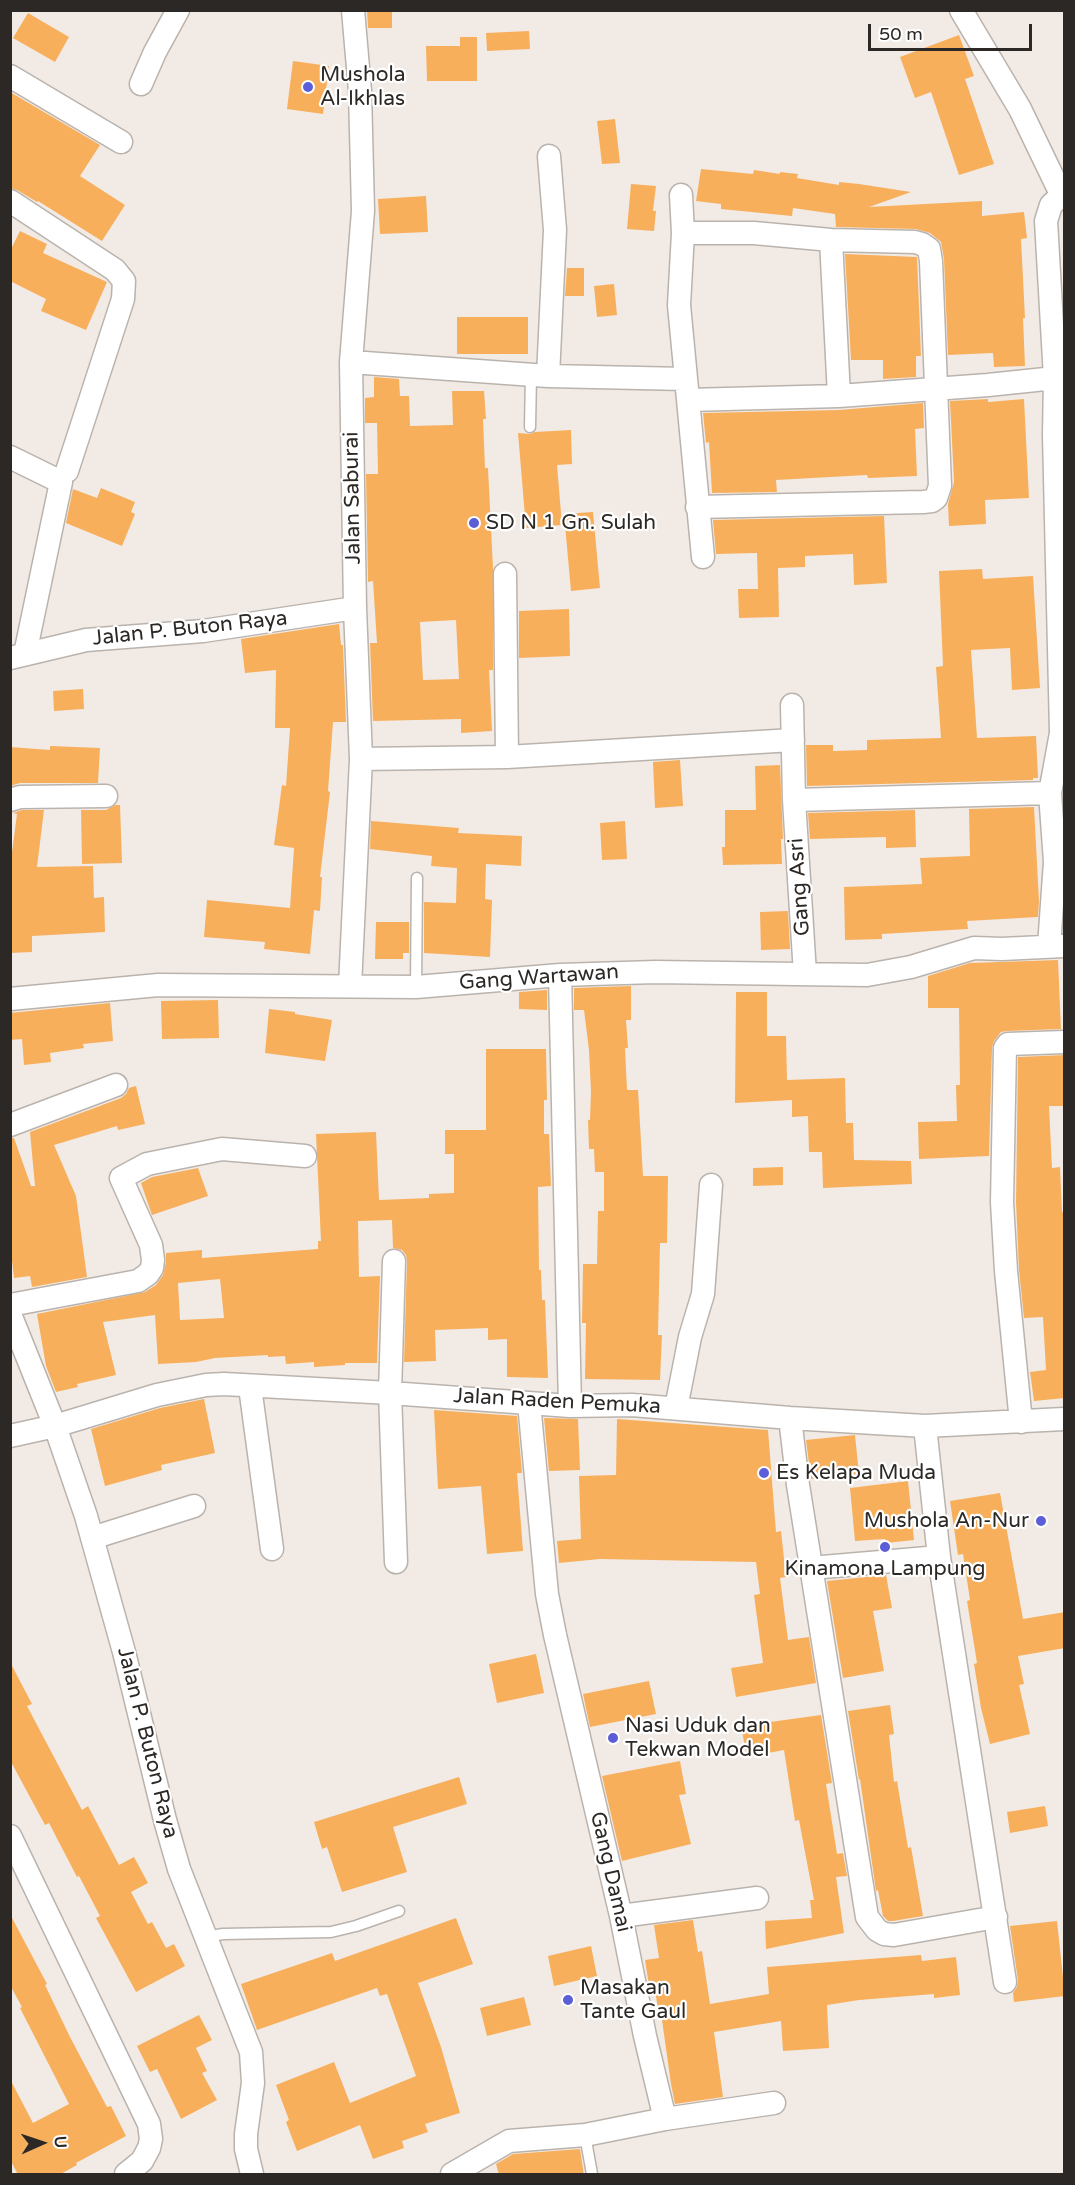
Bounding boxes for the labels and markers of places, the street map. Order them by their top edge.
place label: Mushola Al-Ikhlas [320,62,405,112]
marker: Mushola Al-Ikhlas [301,80,315,94]
place label: SD N 1 Gn. Sulah [486,510,656,536]
marker: SD N 1 Gn. Sulah [467,516,481,530]
place label: Es Kelapa Muda [776,1460,936,1486]
marker: Es Kelapa Muda [757,1466,771,1480]
place label: Mushola An-Nur [864,1508,1029,1534]
marker: Mushola An-Nur [1034,1514,1048,1528]
marker: Kinamona Lampung [878,1540,892,1554]
place label: Kinamona Lampung [784,1556,986,1582]
place label: Nasi Uduk dan Tekwan Model [625,1713,771,1763]
marker: Nasi Uduk dan Tekwan Model [606,1731,620,1745]
place label: Masakan Tante Gaul [580,1975,686,2025]
marker: Masakan Tante Gaul [561,1993,575,2007]

